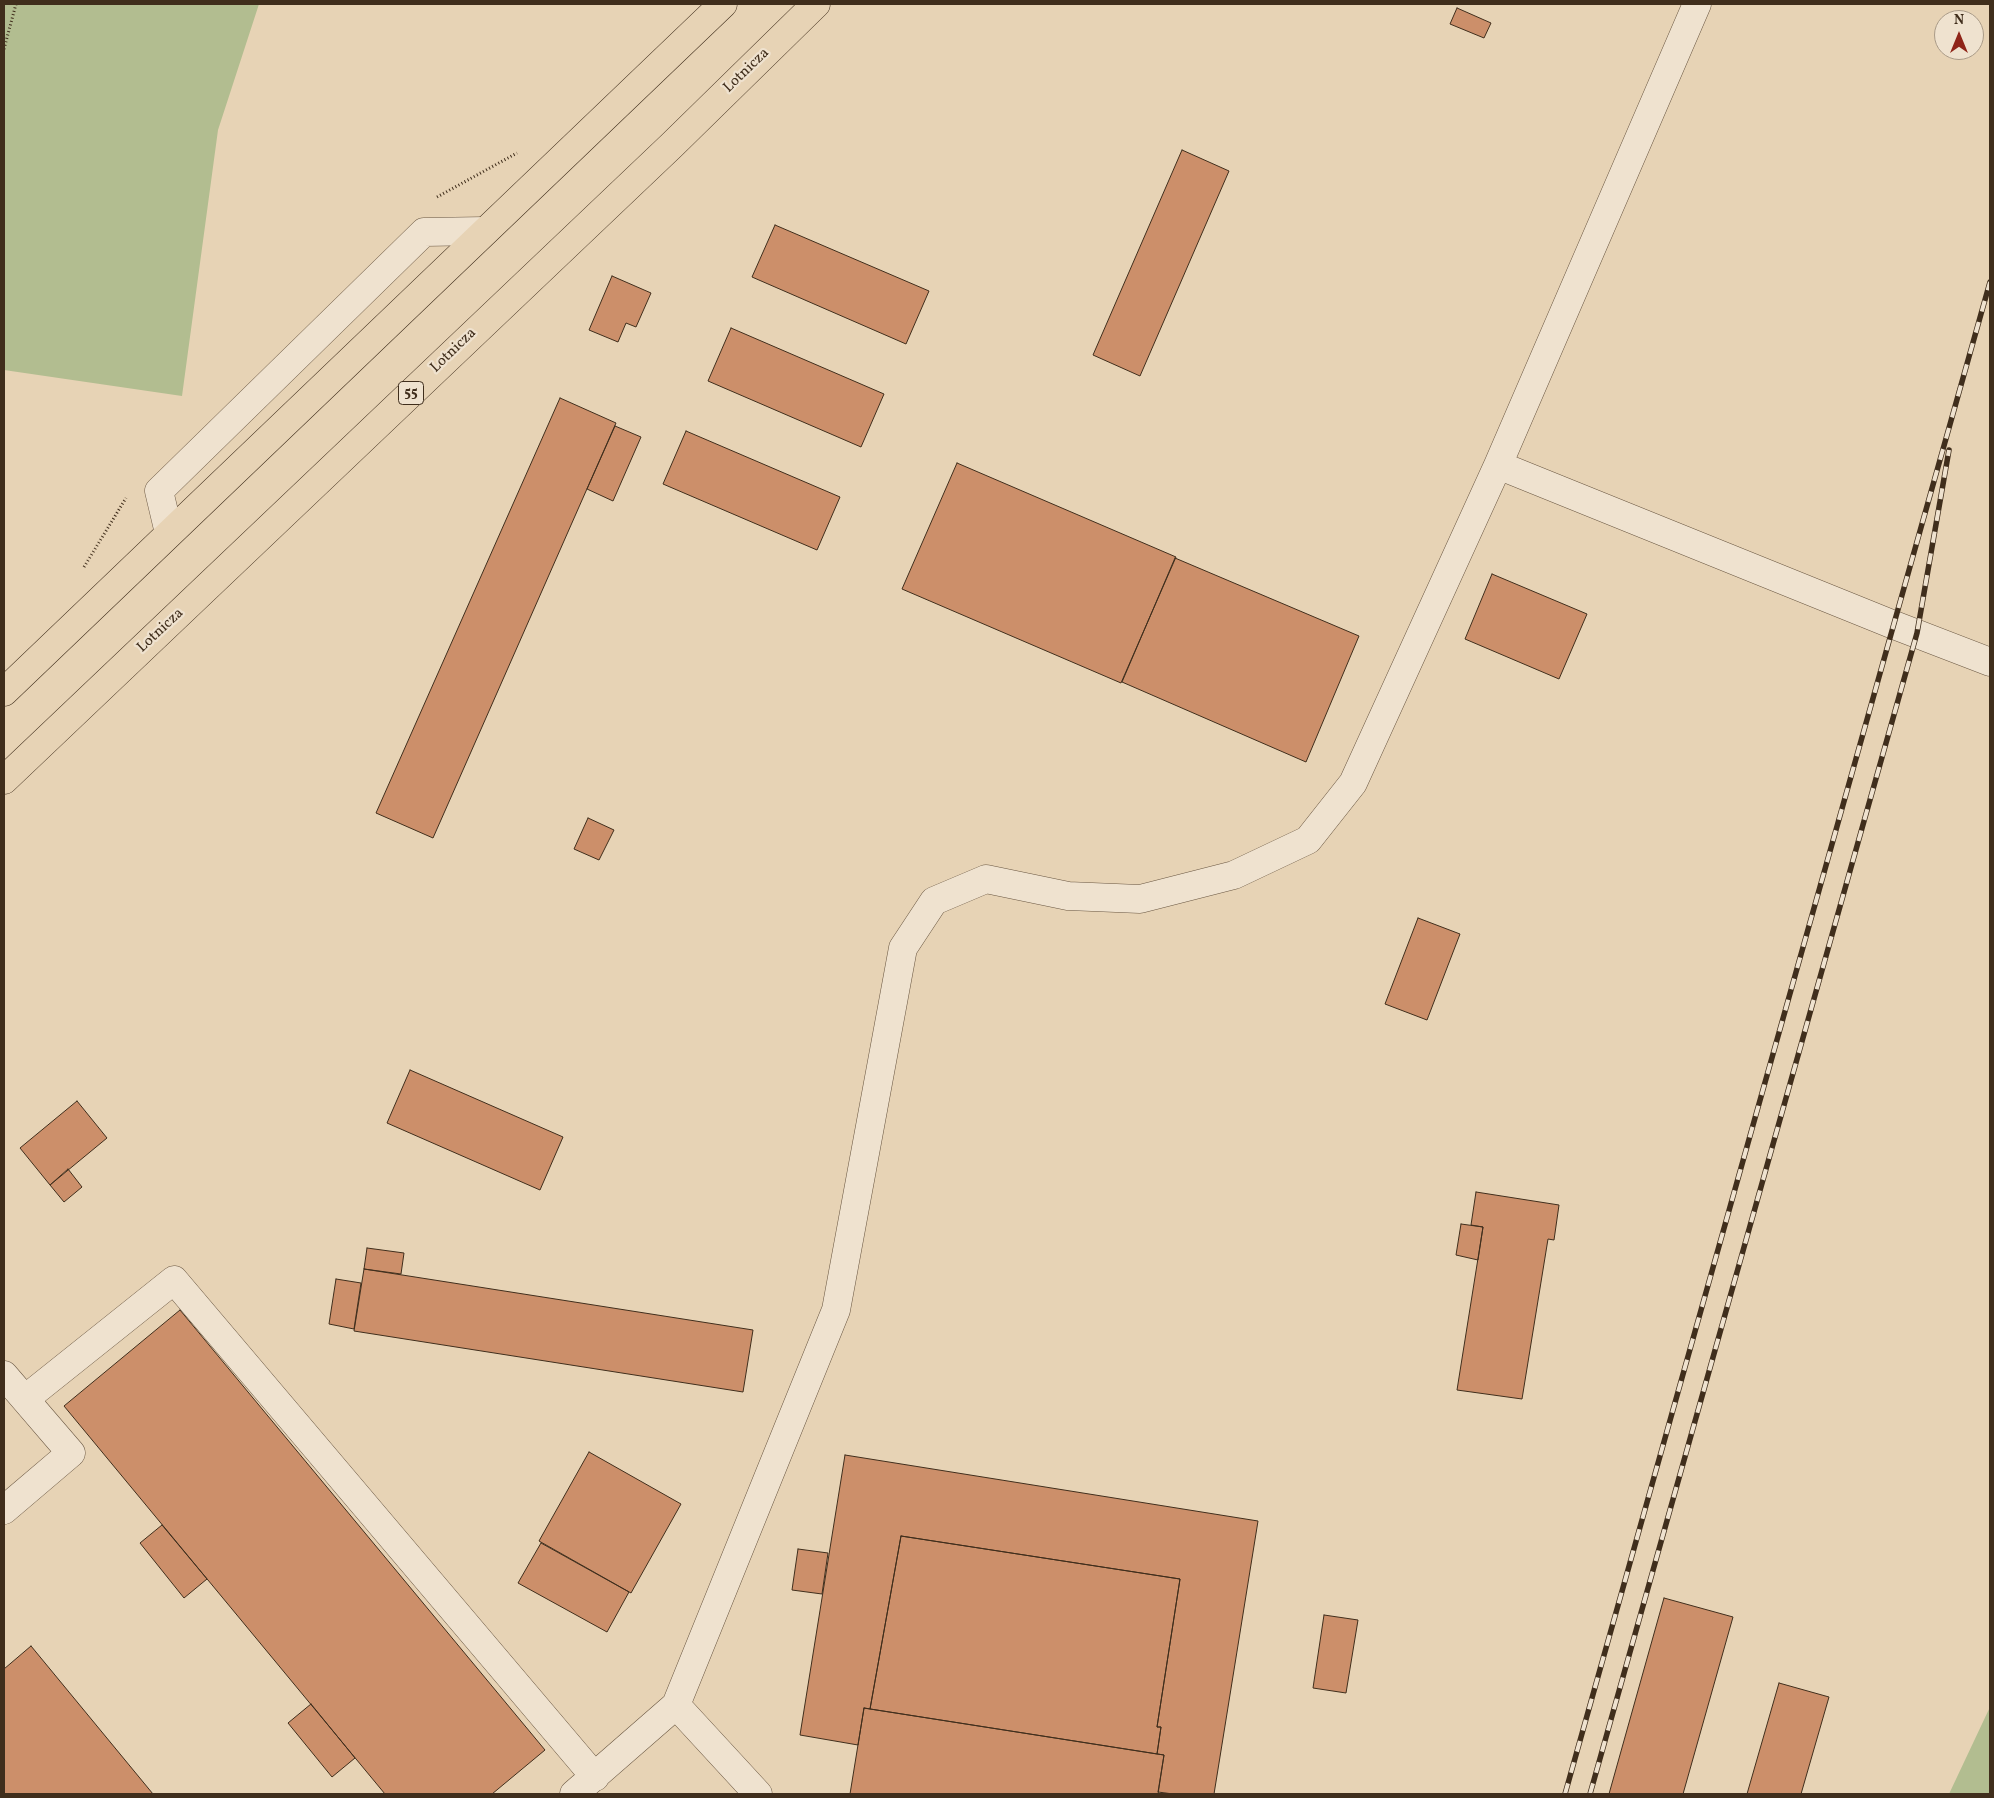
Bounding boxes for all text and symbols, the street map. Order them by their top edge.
north arrow [1934,10,1984,60]
text: N [1954,11,1964,30]
street label: Lotnicza [720,45,774,97]
street label: Lotnicza [427,325,481,377]
road number: 55 [398,382,424,404]
street label: Lotnicza [134,605,188,657]

